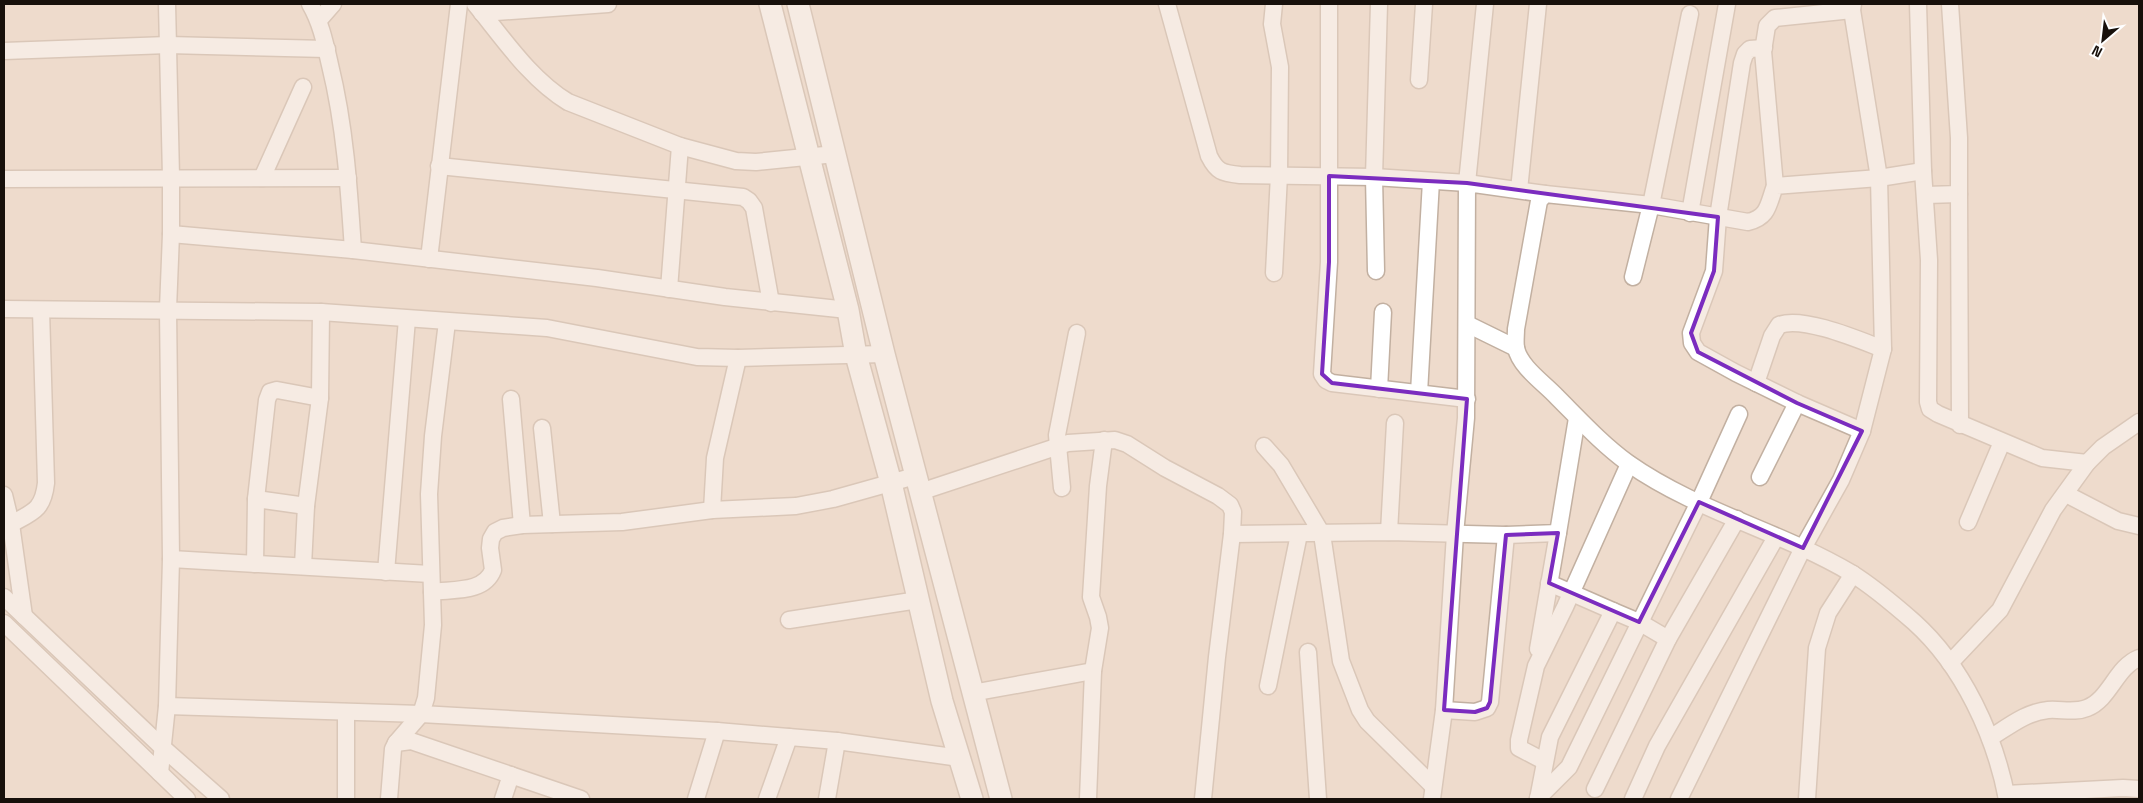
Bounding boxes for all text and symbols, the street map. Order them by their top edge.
north arrow [2078,15,2128,65]
text: N [2089,41,2105,62]

